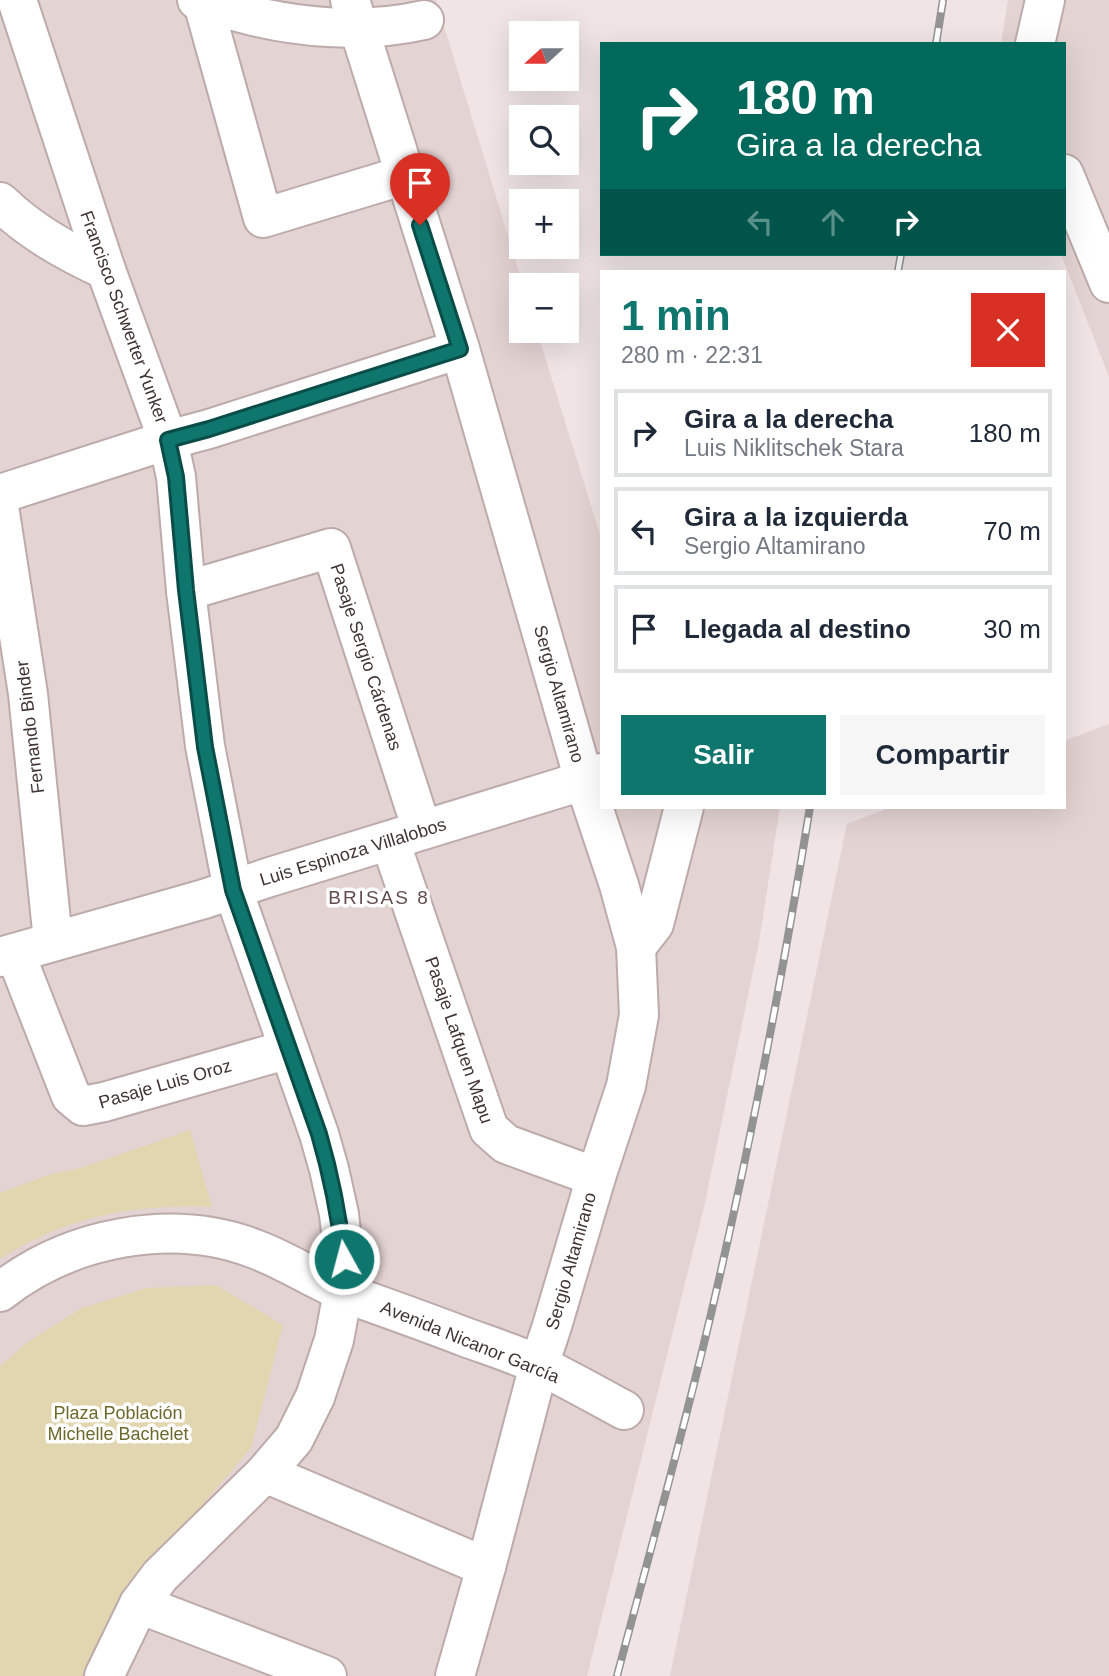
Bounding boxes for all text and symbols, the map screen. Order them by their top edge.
north arrow [509,21,579,91]
map controls [509,21,579,343]
icon: right [621,70,712,161]
text: 180 m [736,70,875,124]
button: search [509,105,579,175]
text: Gira a la derecha [736,127,981,163]
pin [390,153,450,225]
icon: arrive [401,164,439,202]
button: + [509,189,579,259]
icon: left [741,203,779,241]
icon: ahead [814,203,852,241]
icon: right [887,203,925,241]
street label: Francisco Schwerter Yunker [76,208,172,426]
button: − [509,273,579,343]
text: 1 min [621,292,731,339]
button: close [971,293,1045,367]
text: 280 m · 22:31 [621,342,763,368]
text: Gira a la derecha [684,404,894,434]
icon: right [625,414,663,452]
text: 180 m [969,418,1041,448]
text: Luis Niklitschek Stara [684,435,904,461]
text: Gira a la izquierda [684,502,908,532]
icon: left [625,512,663,550]
text: 70 m [983,516,1041,546]
text: Sergio Altamirano [684,533,866,559]
street label: Pasaje Sergio Cárdenas [326,561,406,753]
icon: arrive [625,610,663,648]
text: Llegada al destino [684,614,911,644]
text: 30 m [983,614,1041,644]
street label: Sergio Altamirano [530,623,588,765]
street label: Fernando Binder [12,659,48,795]
button: Salir [621,715,826,795]
button: Compartir [840,715,1045,795]
street label: Luis Espinoza Villalobos [257,814,449,890]
district label: BRISAS 8 [328,887,430,908]
street label: Pasaje Lafquen Mapu [421,954,497,1126]
street label: Pasaje Luis Oroz [96,1055,234,1113]
street label: Sergio Altamirano [542,1190,600,1332]
position arrow [307,1222,381,1296]
street label: Avenida Nicanor García [378,1297,563,1387]
park label: Plaza Población Michelle Bachelet [47,1403,189,1444]

